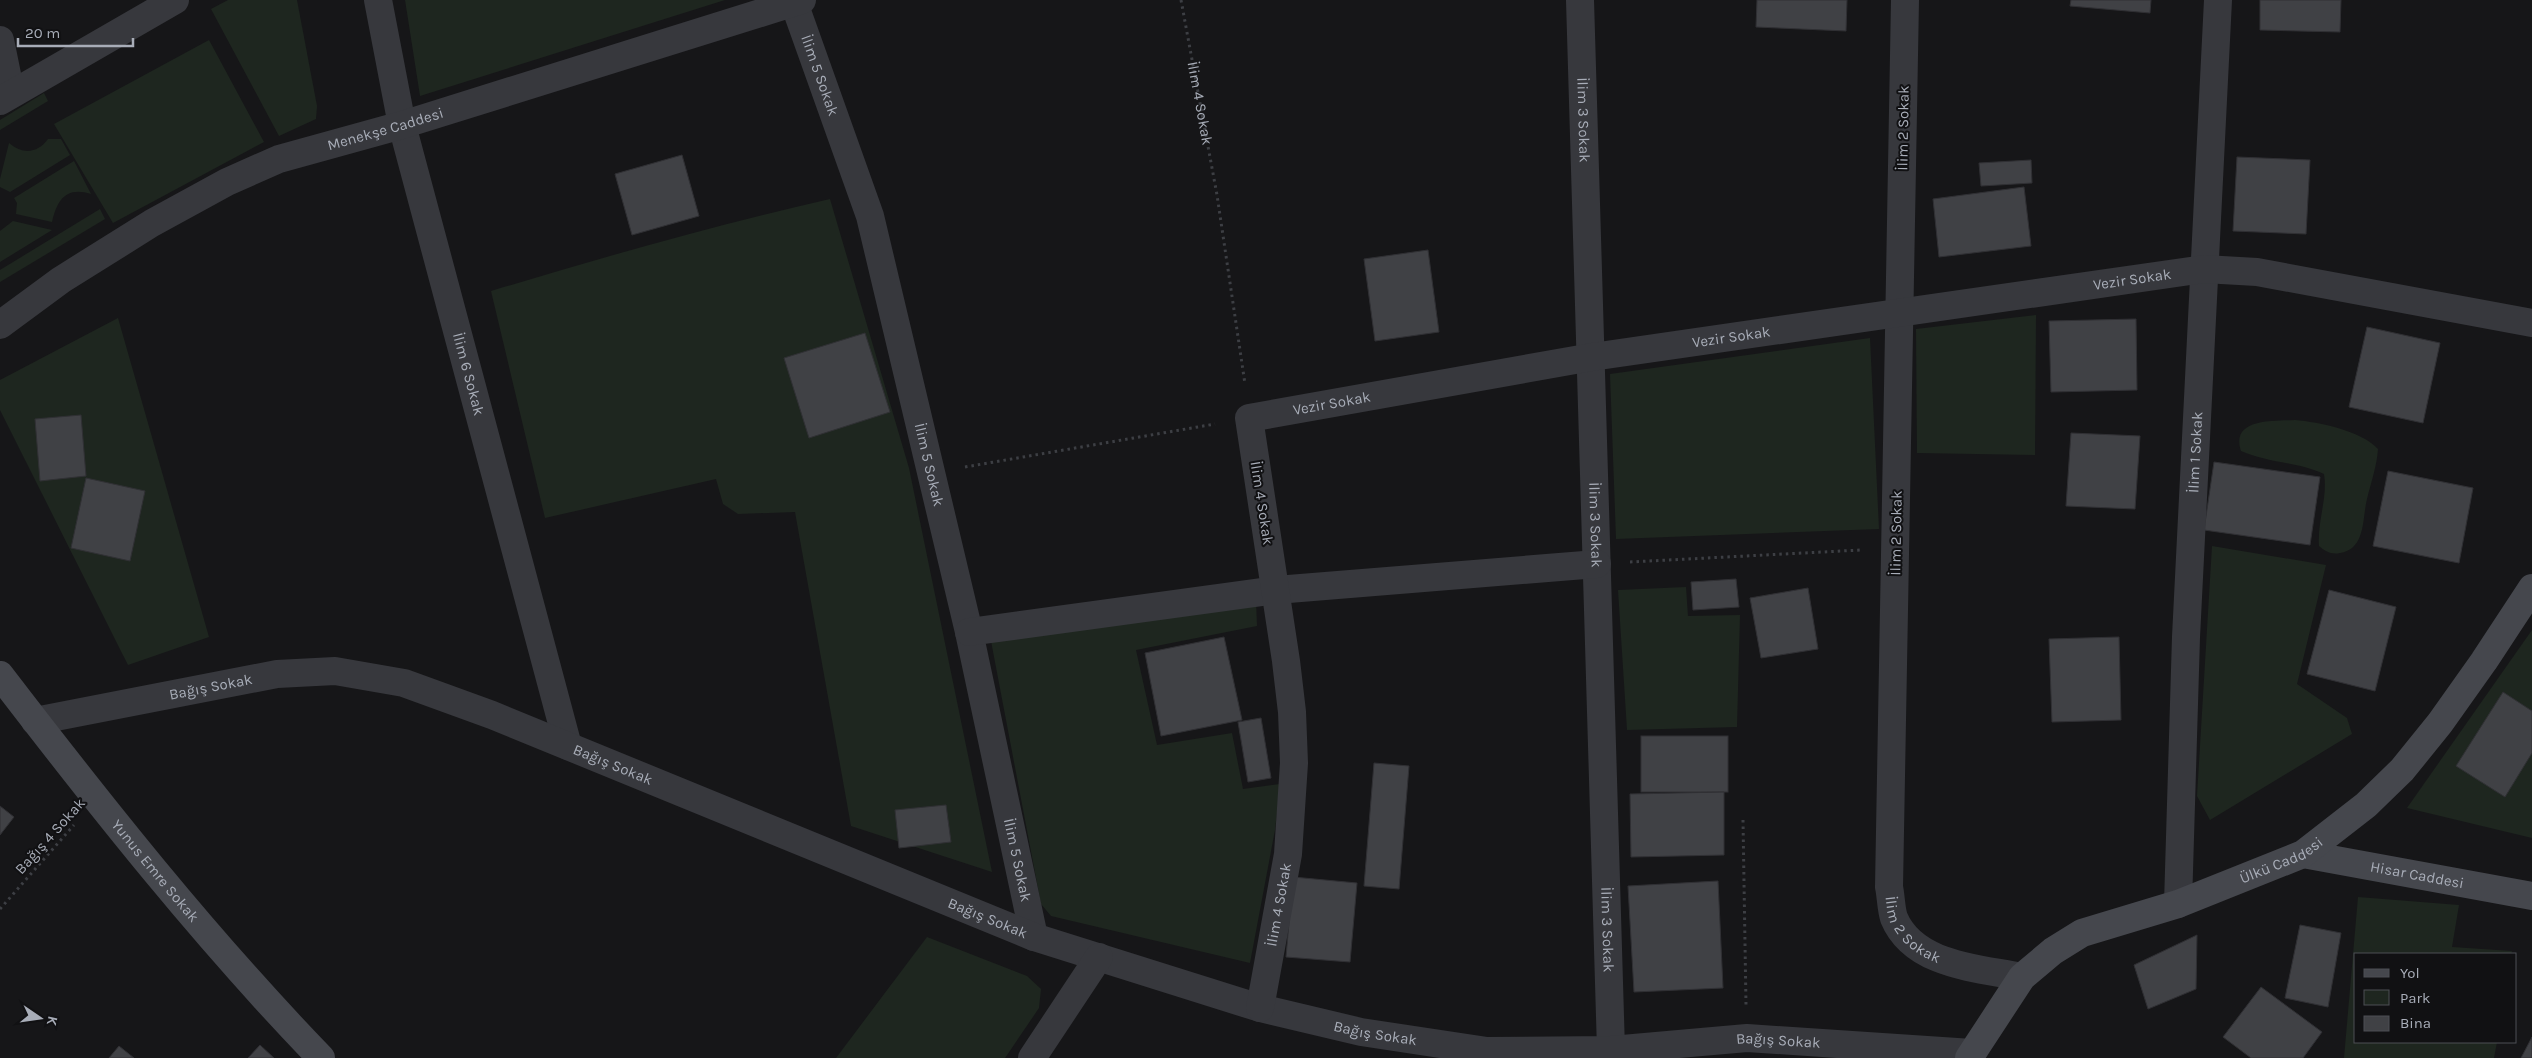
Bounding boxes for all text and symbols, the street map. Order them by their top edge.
scale bar [18,15,132,47]
text: 20 m [25,24,60,42]
street label: İlim 5 Sokak [797,32,843,118]
street label: İlim 4 Sokak [1184,60,1217,147]
street label: İlim 3 Sokak [1573,77,1594,163]
street label: İlim 2 Sokak [1893,85,1913,171]
street label: Menekşe Caddesi [325,104,446,154]
street label: Vezir Sokak [2092,265,2172,294]
street label: Vezir Sokak [1691,322,1772,351]
street label: İlim 6 Sokak [449,331,488,417]
street label: Vezir Sokak [1291,388,1372,419]
street label: İlim 1 Sokak [2184,411,2206,493]
street label: İlim 5 Sokak [911,421,948,508]
street label: İlim 4 Sokak [1246,460,1278,546]
street label: İlim 3 Sokak [1585,482,1606,568]
street label: İlim 2 Sokak [1886,490,1906,576]
street label: Bağış Sokak [168,670,254,704]
street label: Bağış Sokak [570,740,655,789]
street label: Bağış 4 Sokak [11,794,89,878]
street label: Yunus Emre Sokak [108,816,203,926]
street label: İlim 5 Sokak [1000,817,1035,903]
street label: Ülkü Caddesi [2237,833,2327,887]
street label: Hisar Caddesi [2369,858,2465,892]
street label: İlim 4 Sokak [1262,861,1295,948]
street label: İlim 3 Sokak [1597,887,1618,973]
street label: Bağış Sokak [945,894,1030,942]
street label: İlim 2 Sokak [1881,895,1943,967]
legend [2354,953,2517,1043]
text: Yol [2400,964,2420,982]
text: Park [2400,989,2430,1007]
north arrow [15,993,65,1043]
text: K [43,1014,61,1028]
text: Bina [2400,1014,2431,1032]
street label: Bağış Sokak [1332,1017,1418,1049]
street label: Bağış Sokak [1735,1029,1821,1052]

